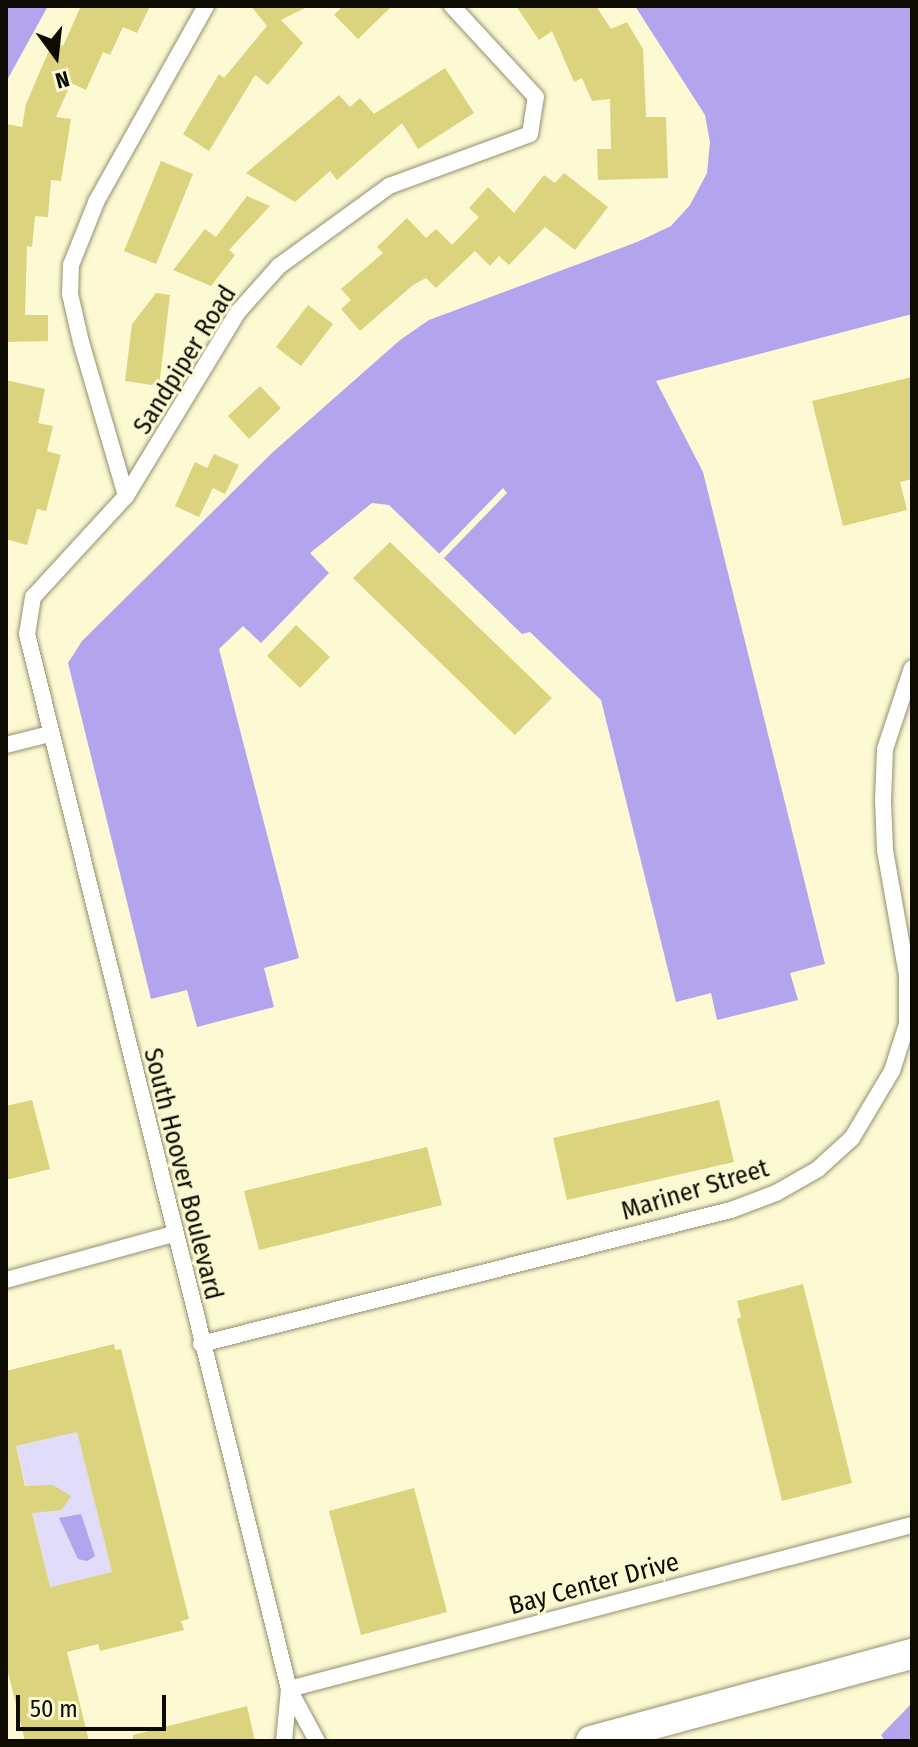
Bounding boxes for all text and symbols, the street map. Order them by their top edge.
north arrow [16,16,96,96]
text: N [52,65,72,94]
street label: Sandpiper Road [127,280,243,440]
street label: South Hoover Boulevard [137,1045,229,1303]
street label: Mariner Street [618,1153,772,1227]
street label: Bay Center Drive [506,1546,682,1622]
scale bar [20,1679,170,1729]
text: 50 m [30,1695,78,1723]

